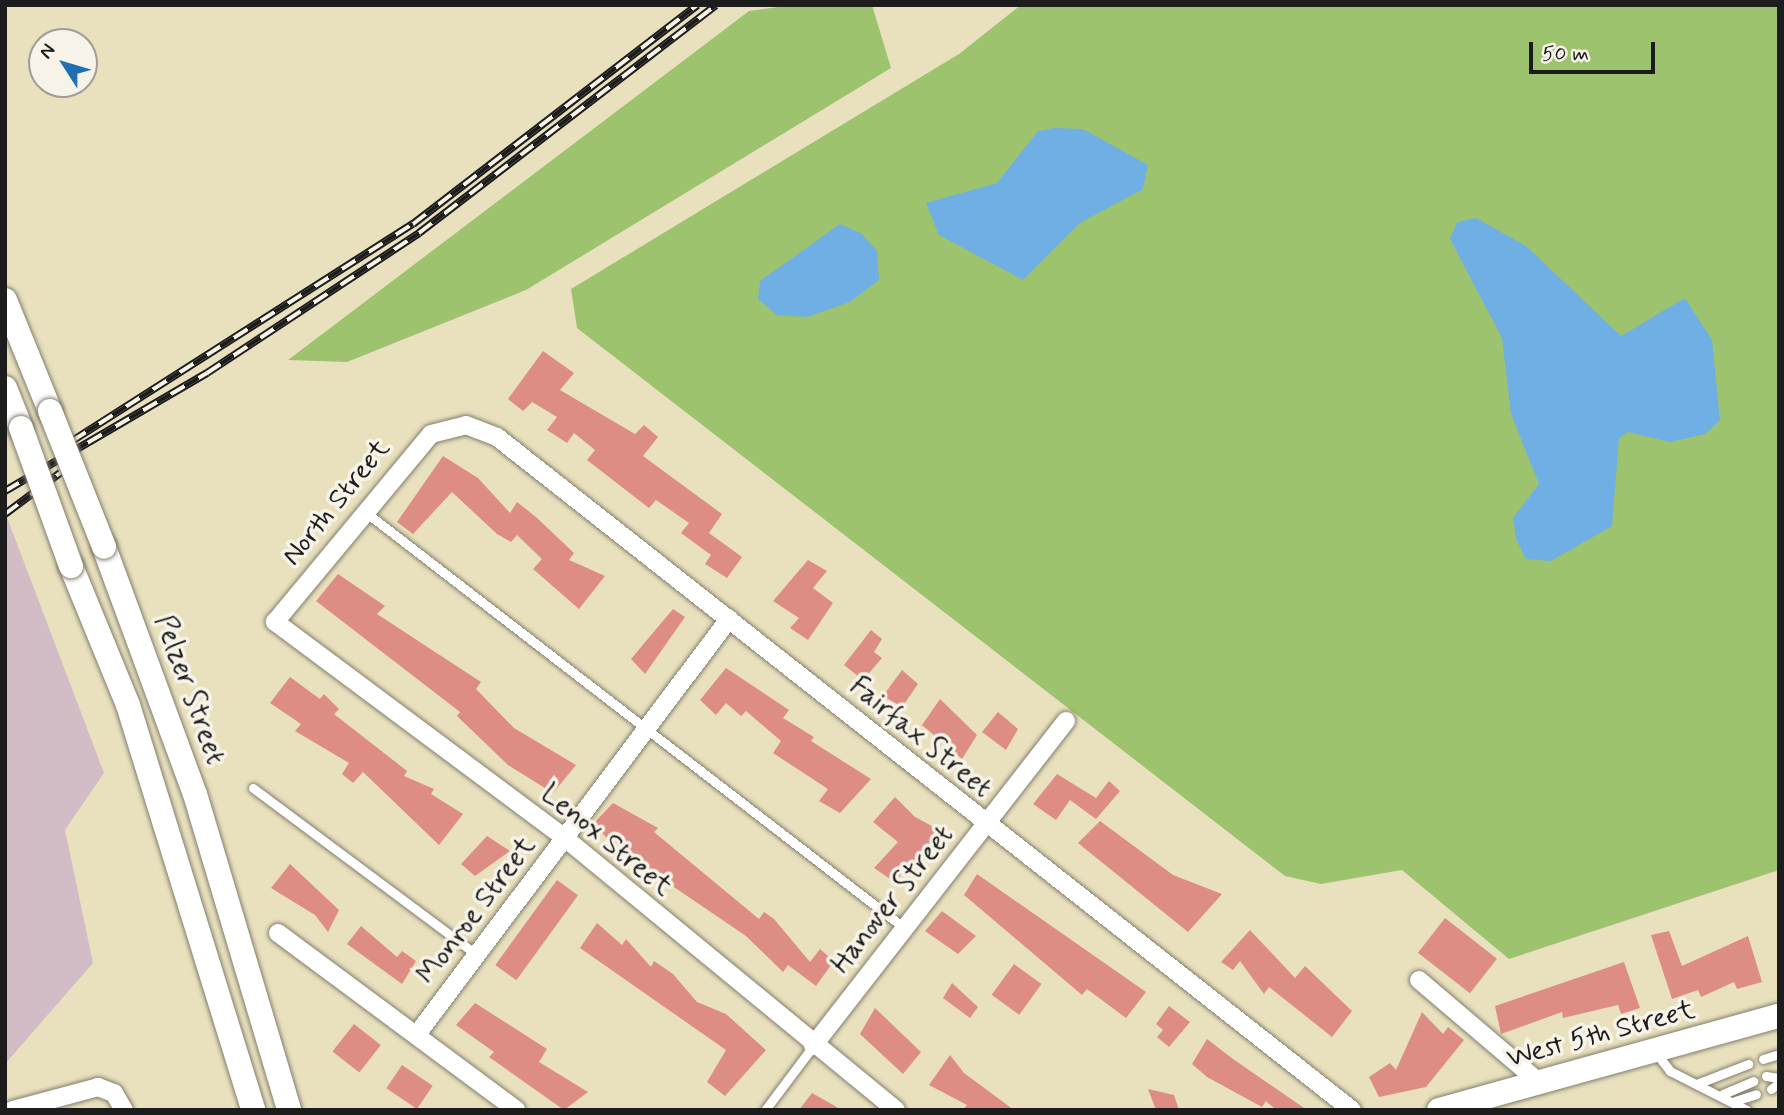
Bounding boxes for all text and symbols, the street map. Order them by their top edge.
north arrow [28,28,98,98]
scale bar [1532,28,1658,72]
text: N [34,39,61,64]
text: 50 m [1542,40,1589,68]
street label: North Street [276,433,398,573]
street label: Pelzer Street [146,608,232,772]
street label: Fairfax Street [840,669,1000,807]
street label: Lenox Street [533,778,679,904]
street label: Hanover Street [823,817,963,983]
street label: Monroe Street [411,831,543,991]
street label: West 5th Street [1503,994,1699,1076]

